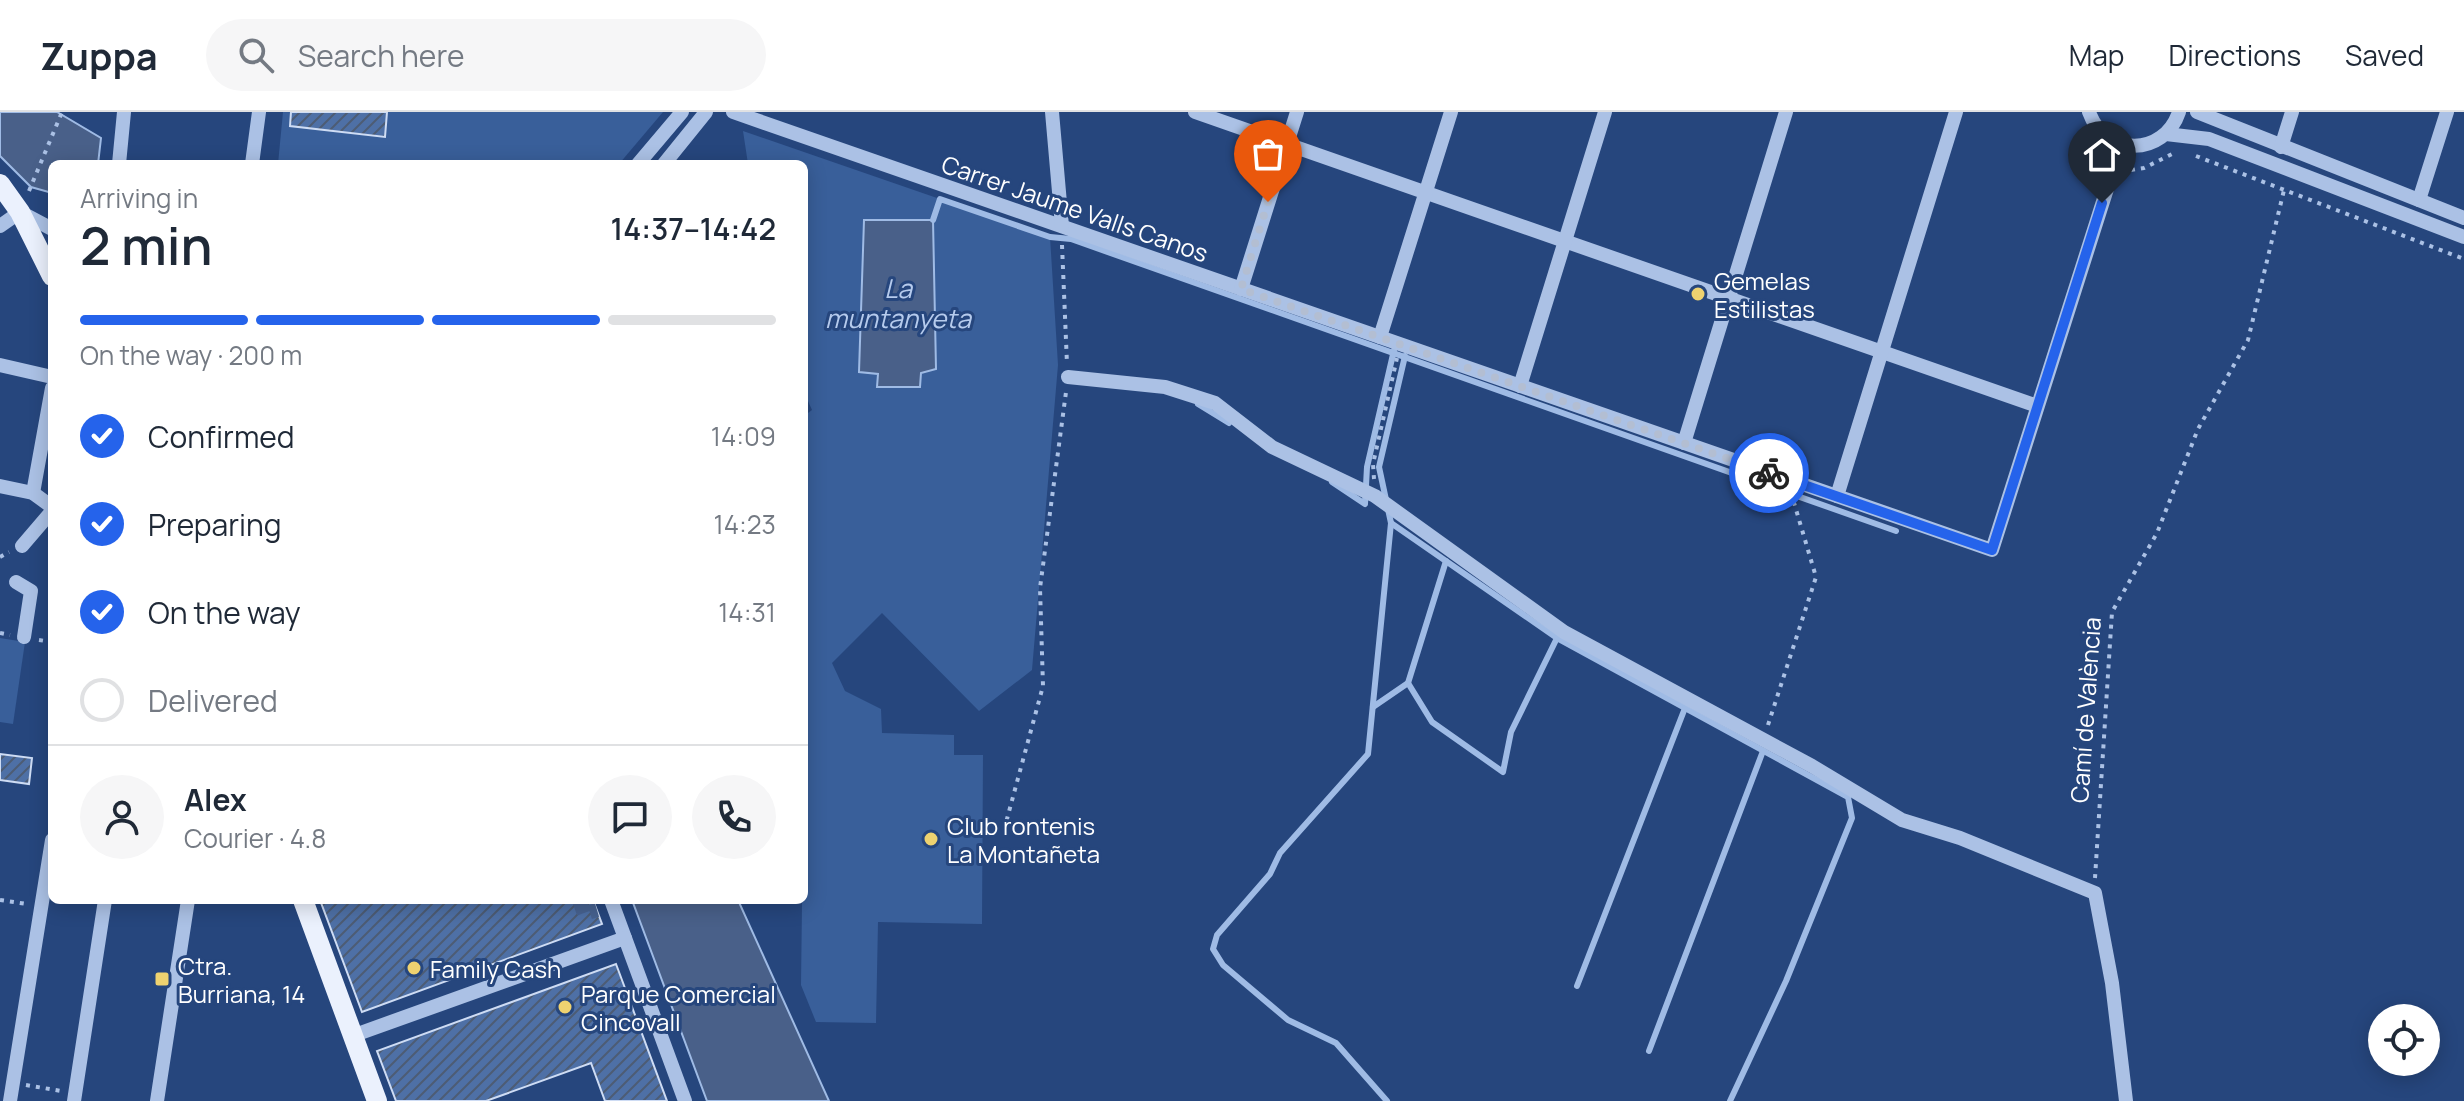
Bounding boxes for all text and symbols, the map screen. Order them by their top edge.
search box [206,19,766,91]
text: Zuppa [40,29,158,81]
icon: search [234,33,278,77]
text: Search here [298,35,464,76]
text: Map [2069,36,2124,74]
text: Directions [2168,36,2301,74]
text: Saved [2345,36,2424,74]
pin [1234,120,1302,202]
pin [2068,121,2136,203]
icon: bag [1246,132,1290,176]
icon: home [2080,133,2124,177]
street label: Carrer Jaume Valls Canos [937,147,1213,269]
text: Arriving in [80,180,198,216]
text: 14:37–14:42 [611,208,776,249]
text: 2 min [80,210,213,281]
place label: Gemelas Estilistas [1714,264,1815,325]
water label: La muntanyeta [825,270,973,336]
marker: Gemelas Estilistas [1689,285,1707,303]
text: On the way · 200 m [80,337,302,373]
icon: check [80,414,124,458]
text: Confirmed [148,416,295,457]
text: 14:09 [711,418,776,454]
courier [1729,433,1809,513]
icon: bike [1747,451,1791,495]
icon: check [80,502,124,546]
text: Preparing [148,504,282,545]
text: 14:23 [714,506,776,542]
icon: check [80,590,124,634]
text: On the way [148,592,301,633]
text: 14:31 [718,594,776,630]
street label: Camí de València [2062,616,2108,804]
text: Delivered [148,680,278,721]
button: person [80,775,164,859]
button: chat [588,775,672,859]
button: phone [692,775,776,859]
text: Alex [184,779,247,820]
place label: Club rontenis La Montañeta [947,809,1100,870]
text: Courier · 4.8 [184,820,326,856]
marker: Club rontenis La Montañeta [922,830,940,848]
place label: Ctra. Burriana, 14 [178,949,305,1010]
place label: Family Cash [430,952,561,985]
marker: Family Cash [405,959,423,977]
marker: Ctra. Burriana, 14 [153,970,171,988]
place label: Parque Comercial Cincovall [581,977,776,1038]
marker: Parque Comercial Cincovall [556,998,574,1016]
map controls [2368,1004,2440,1076]
button: locate [2368,1004,2440,1076]

